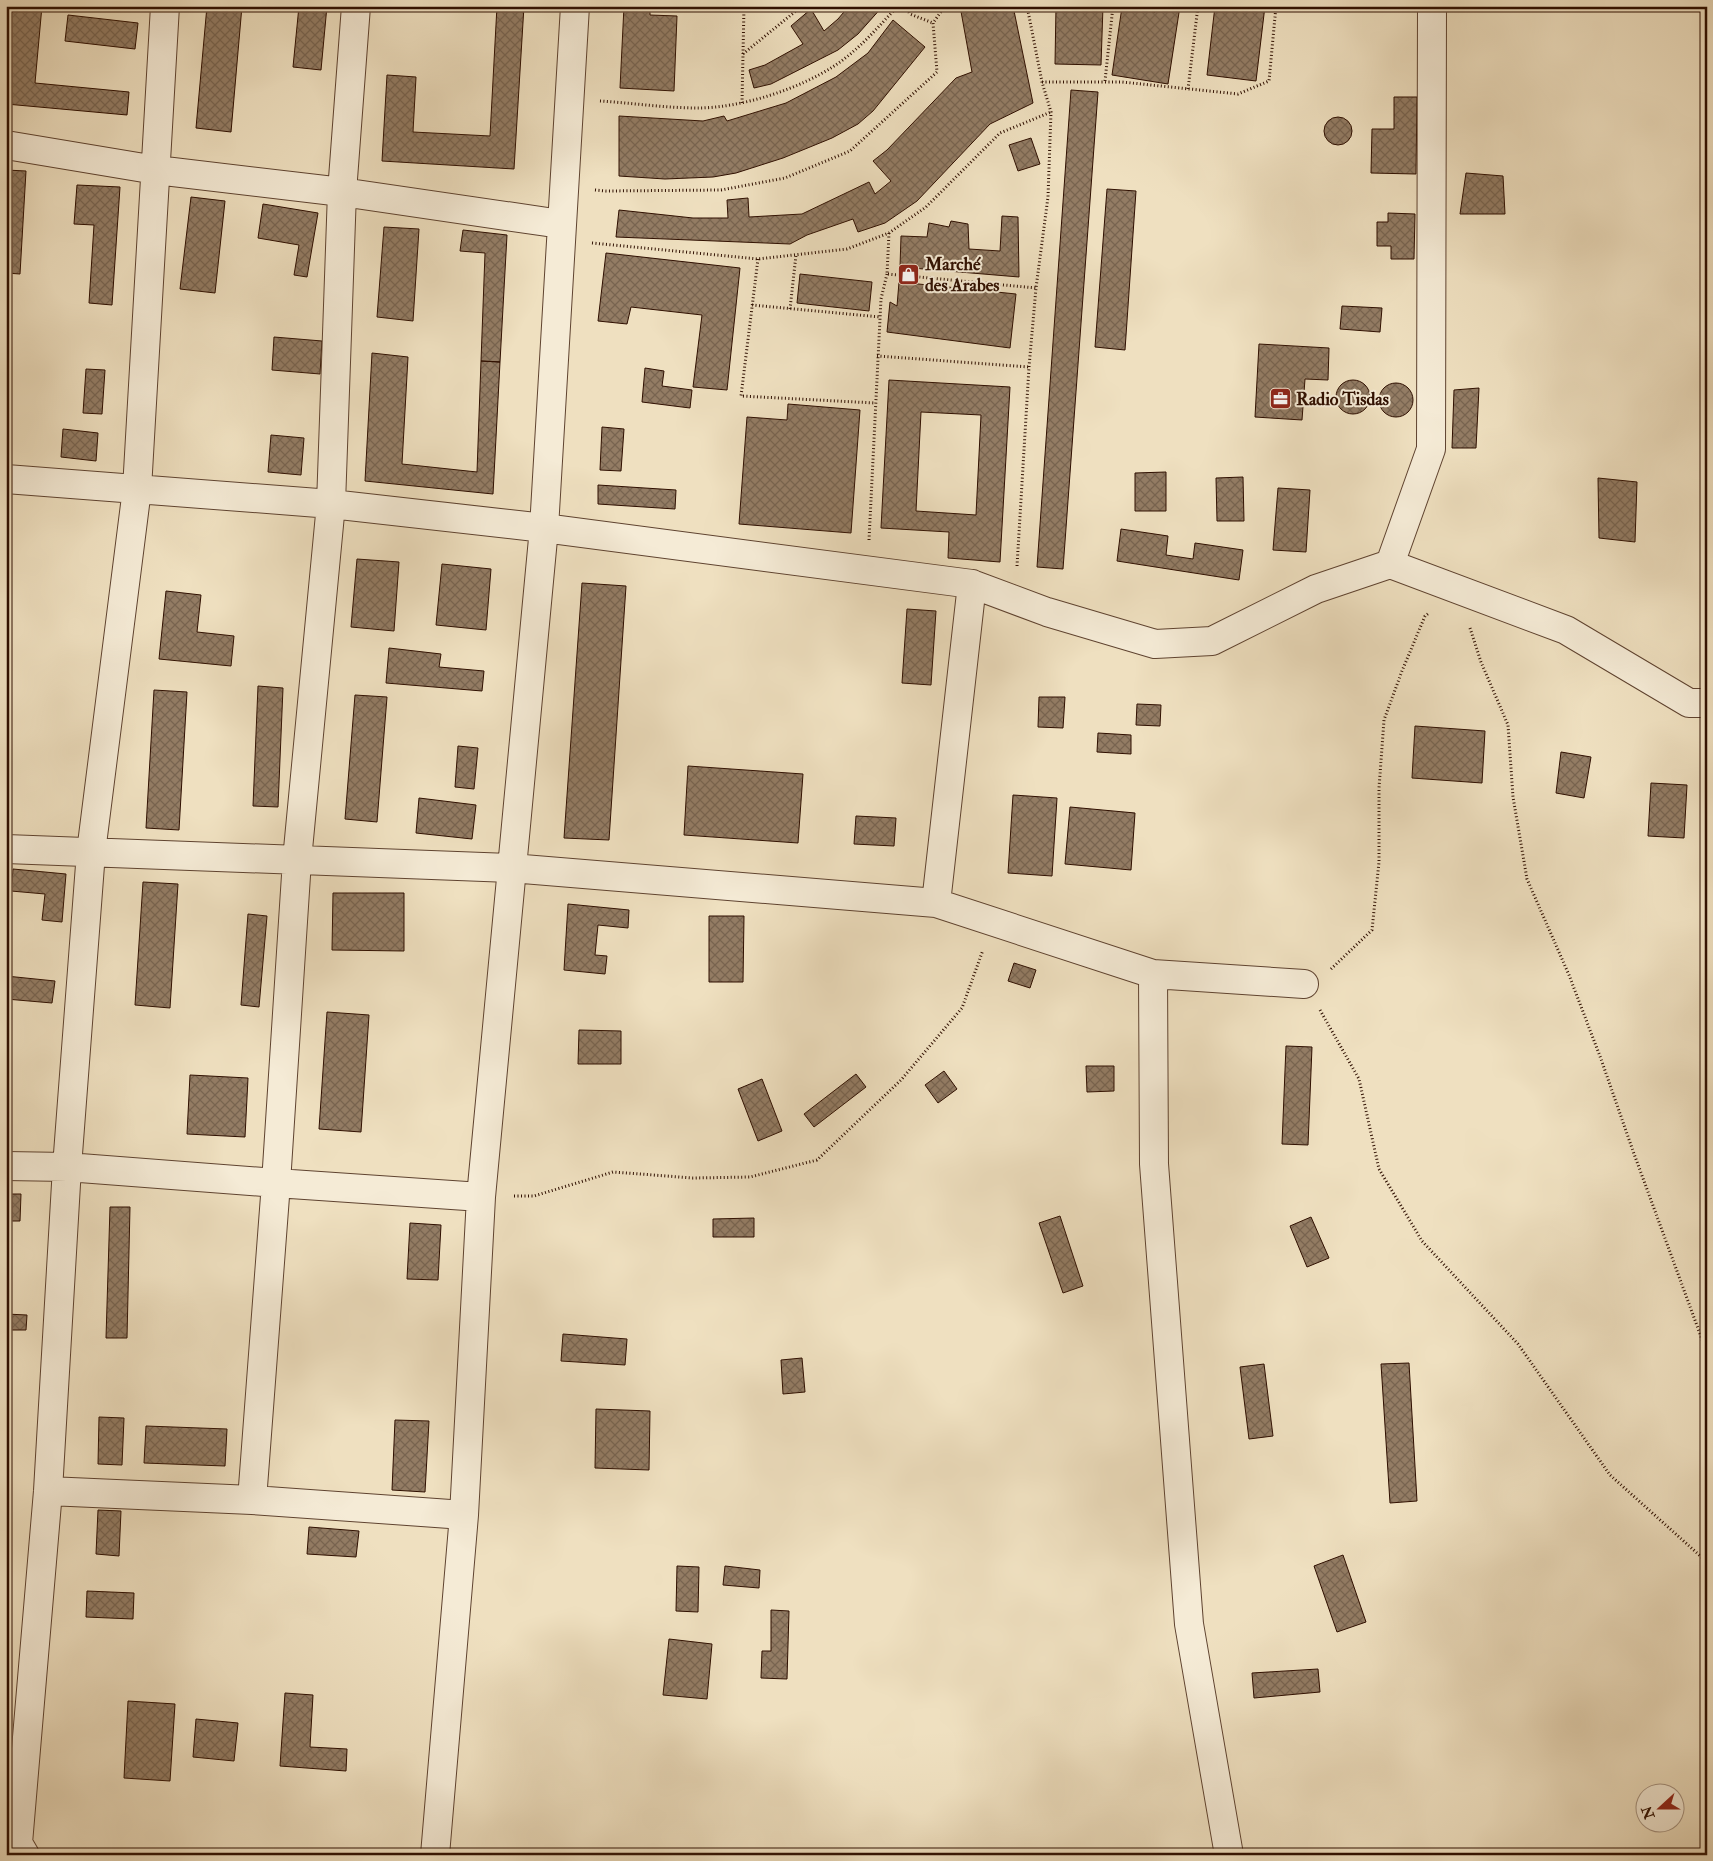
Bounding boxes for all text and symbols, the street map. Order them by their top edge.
place label: Marché des Arabes [924,253,999,297]
shop icon: Marché des Arabes [897,262,921,286]
office icon: Radio Tisdas [1268,387,1292,411]
place label: Radio Tisdas [1296,388,1389,411]
north arrow [1636,1784,1686,1834]
text: N [1638,1803,1659,1822]

